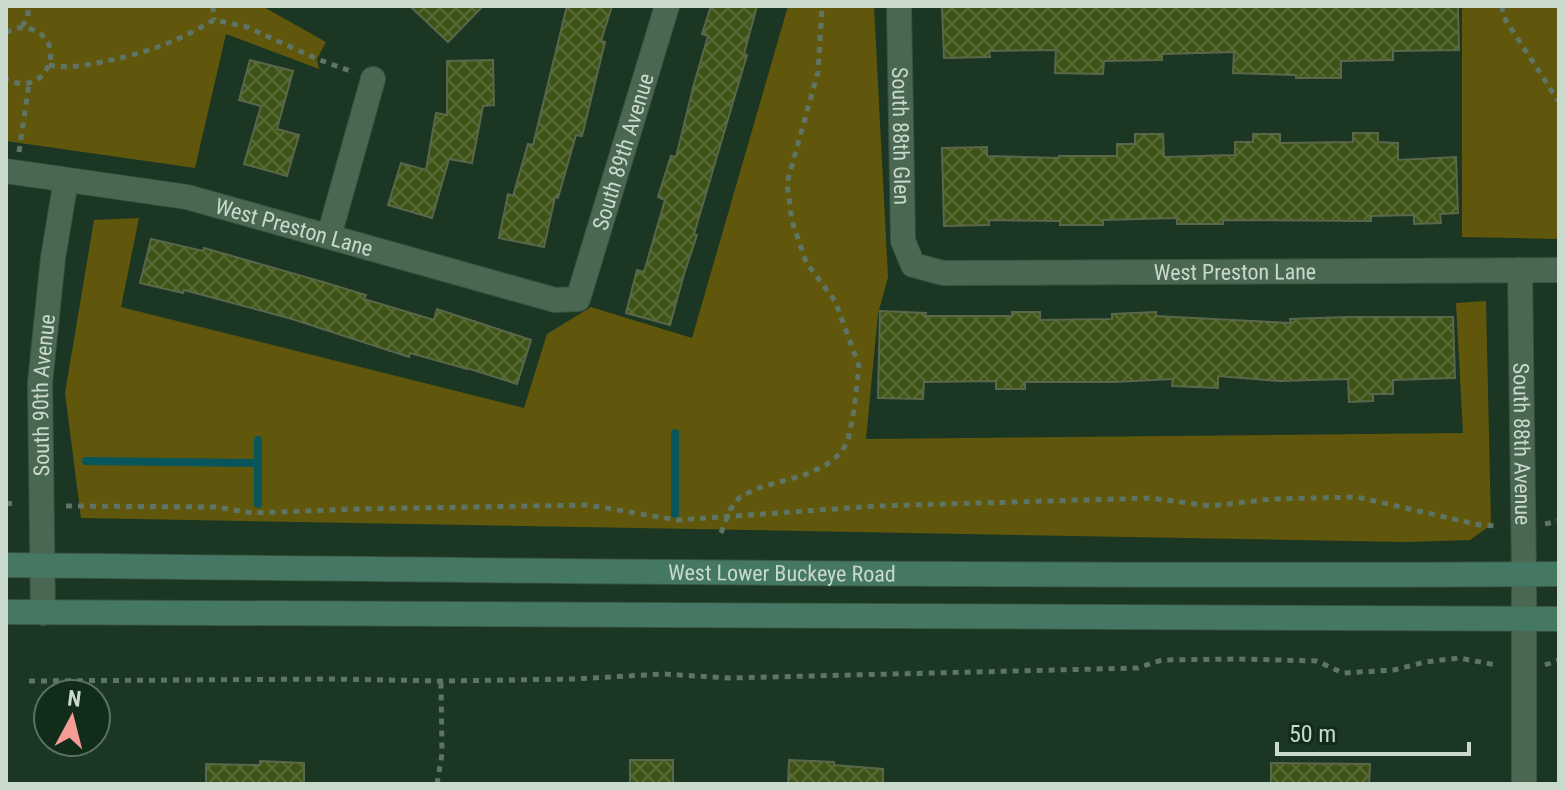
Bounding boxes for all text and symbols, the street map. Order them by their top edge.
street label: South 88th Glen [887,67,914,205]
street label: South 89th Avenue [588,70,659,233]
street label: West Preston Lane [212,194,375,261]
street label: West Preston Lane [1154,259,1316,285]
street label: South 90th Avenue [28,313,60,476]
street label: South 88th Avenue [1508,363,1535,525]
street label: West Lower Buckeye Road [668,560,896,587]
north arrow [32,678,112,758]
text: N [66,685,83,712]
scale bar [1277,706,1469,756]
text: 50 m [1289,720,1336,748]

